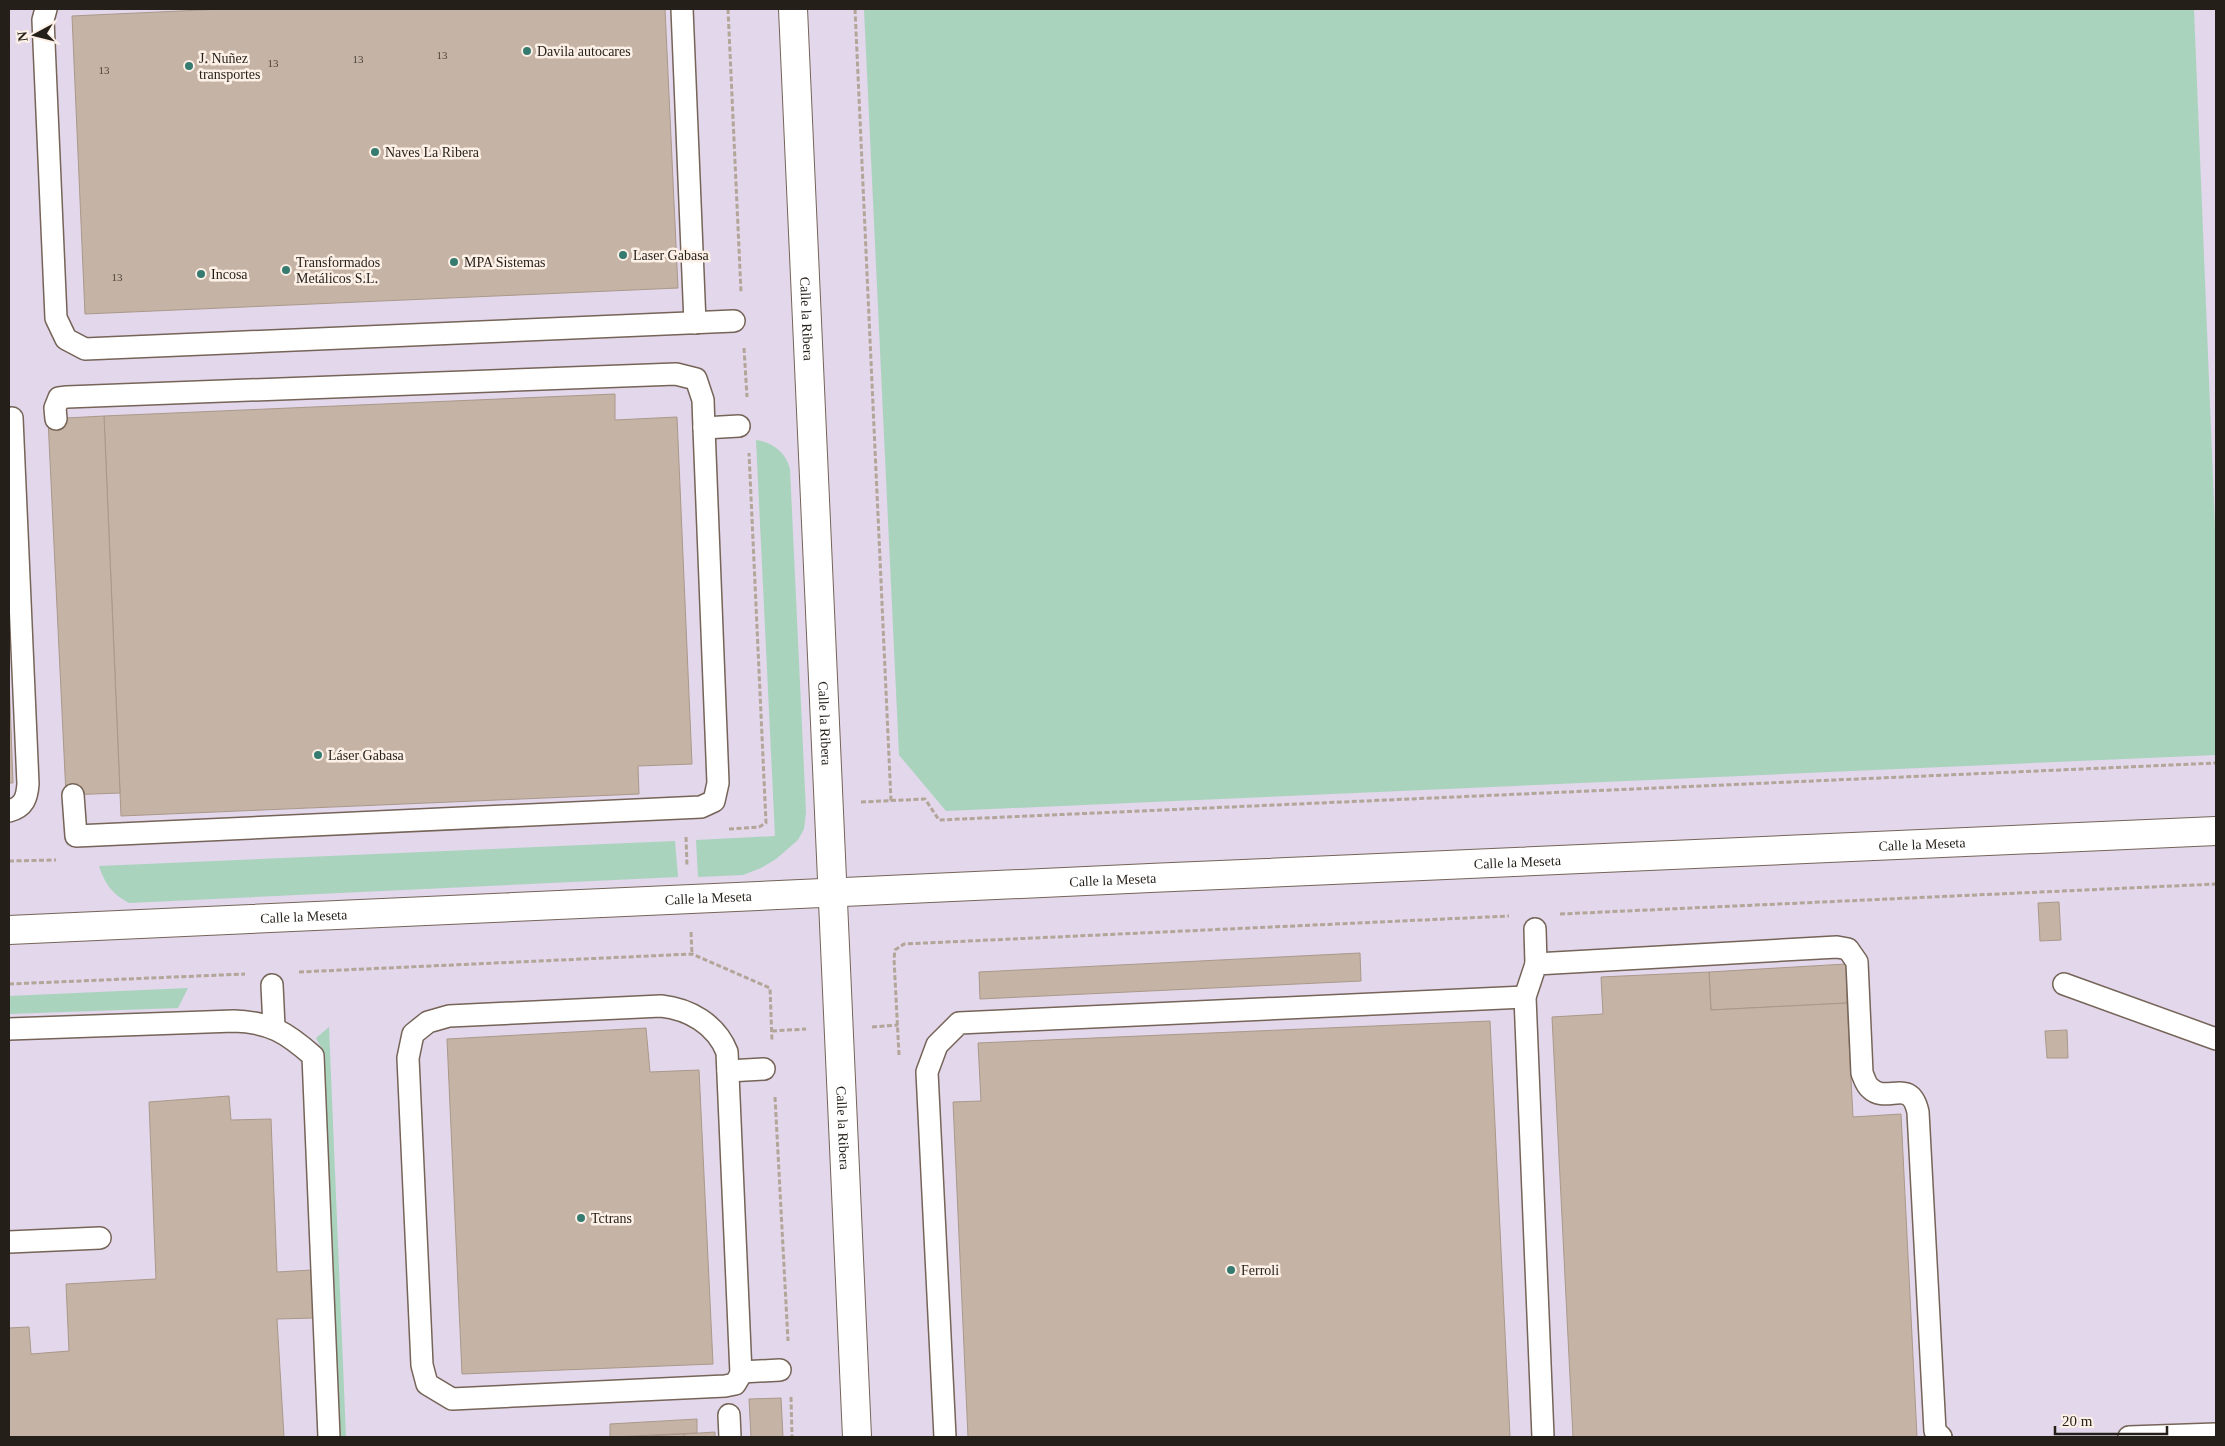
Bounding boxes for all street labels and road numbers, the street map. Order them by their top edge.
street label: Calle la Ribera [797,276,816,362]
street label: Calle la Ribera [815,681,834,766]
street label: Calle la Meseta [1878,835,1967,854]
street label: Calle la Meseta [1474,853,1562,872]
street label: Calle la Meseta [1069,871,1157,890]
street label: Calle la Meseta [664,889,753,908]
street label: Calle la Meseta [260,907,348,926]
street label: Calle la Ribera [833,1086,852,1171]

